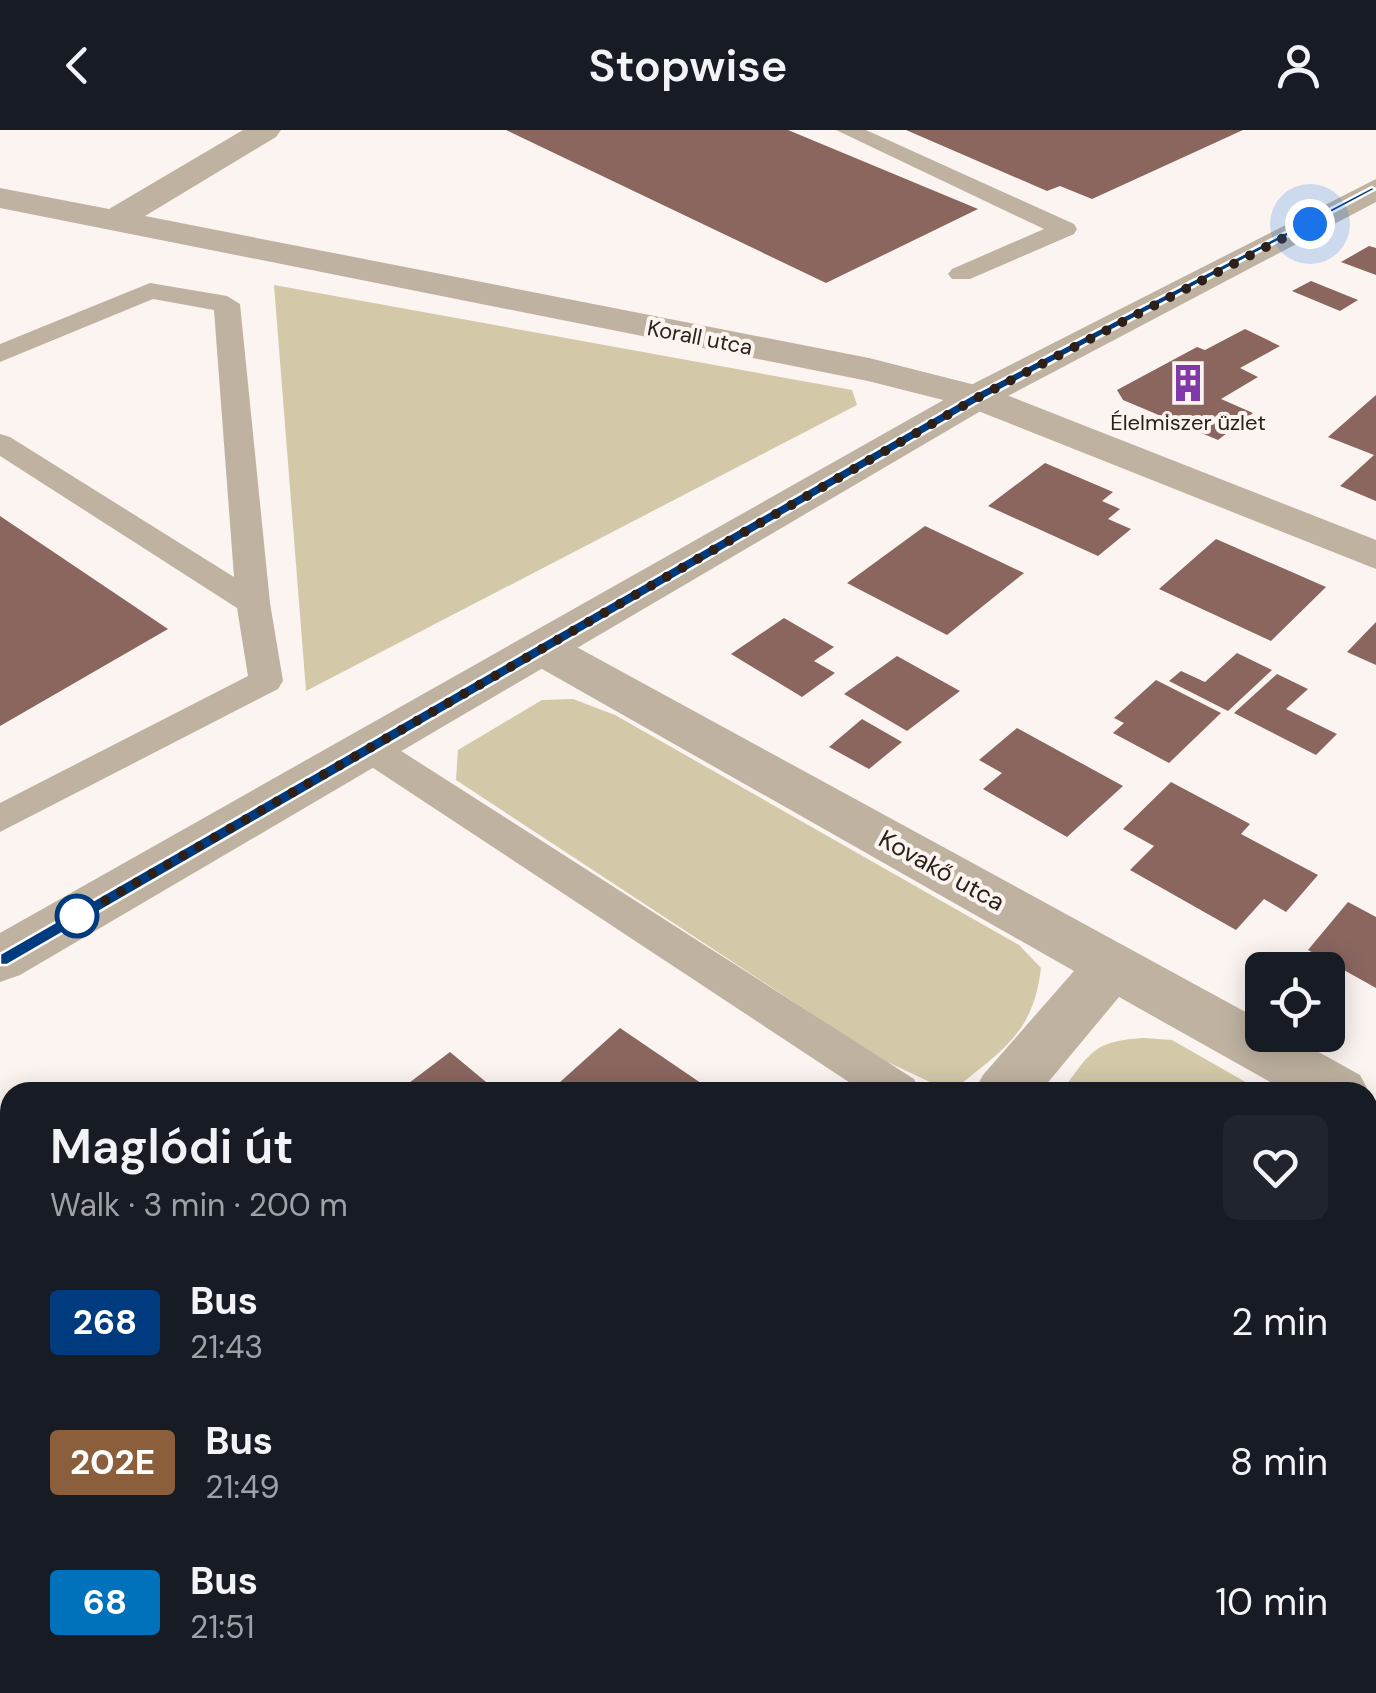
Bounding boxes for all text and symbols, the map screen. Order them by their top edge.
text: Stopwise [589,36,787,95]
icon: back [50,38,105,93]
icon: person [1271,38,1326,93]
your location [1285,199,1335,249]
street label: Korall utca [645,313,755,362]
building icon: Élelmiszer üzlet [1167,362,1209,404]
place label: Élelmiszer üzlet [1110,408,1266,437]
street label: Kovakő utca [873,822,1011,919]
unlabelled marker [56,895,98,937]
map controls [1245,952,1345,1052]
button: locate [1245,952,1345,1052]
text: Maglódi út [50,1115,293,1178]
button: heart [1223,1115,1328,1220]
text: Walk · 3 min · 200 m [50,1184,348,1226]
text: Bus [190,1276,258,1326]
text: 2 min [1231,1297,1328,1347]
text: 268 [73,1299,137,1345]
text: 21:43 [190,1326,263,1368]
text: Bus [205,1416,273,1466]
text: 8 min [1230,1437,1328,1487]
text: 202E [70,1439,155,1485]
text: 21:49 [205,1466,280,1508]
text: Bus [190,1556,258,1606]
text: 10 min [1215,1577,1328,1627]
text: 68 [83,1579,127,1625]
text: 21:51 [190,1606,254,1648]

